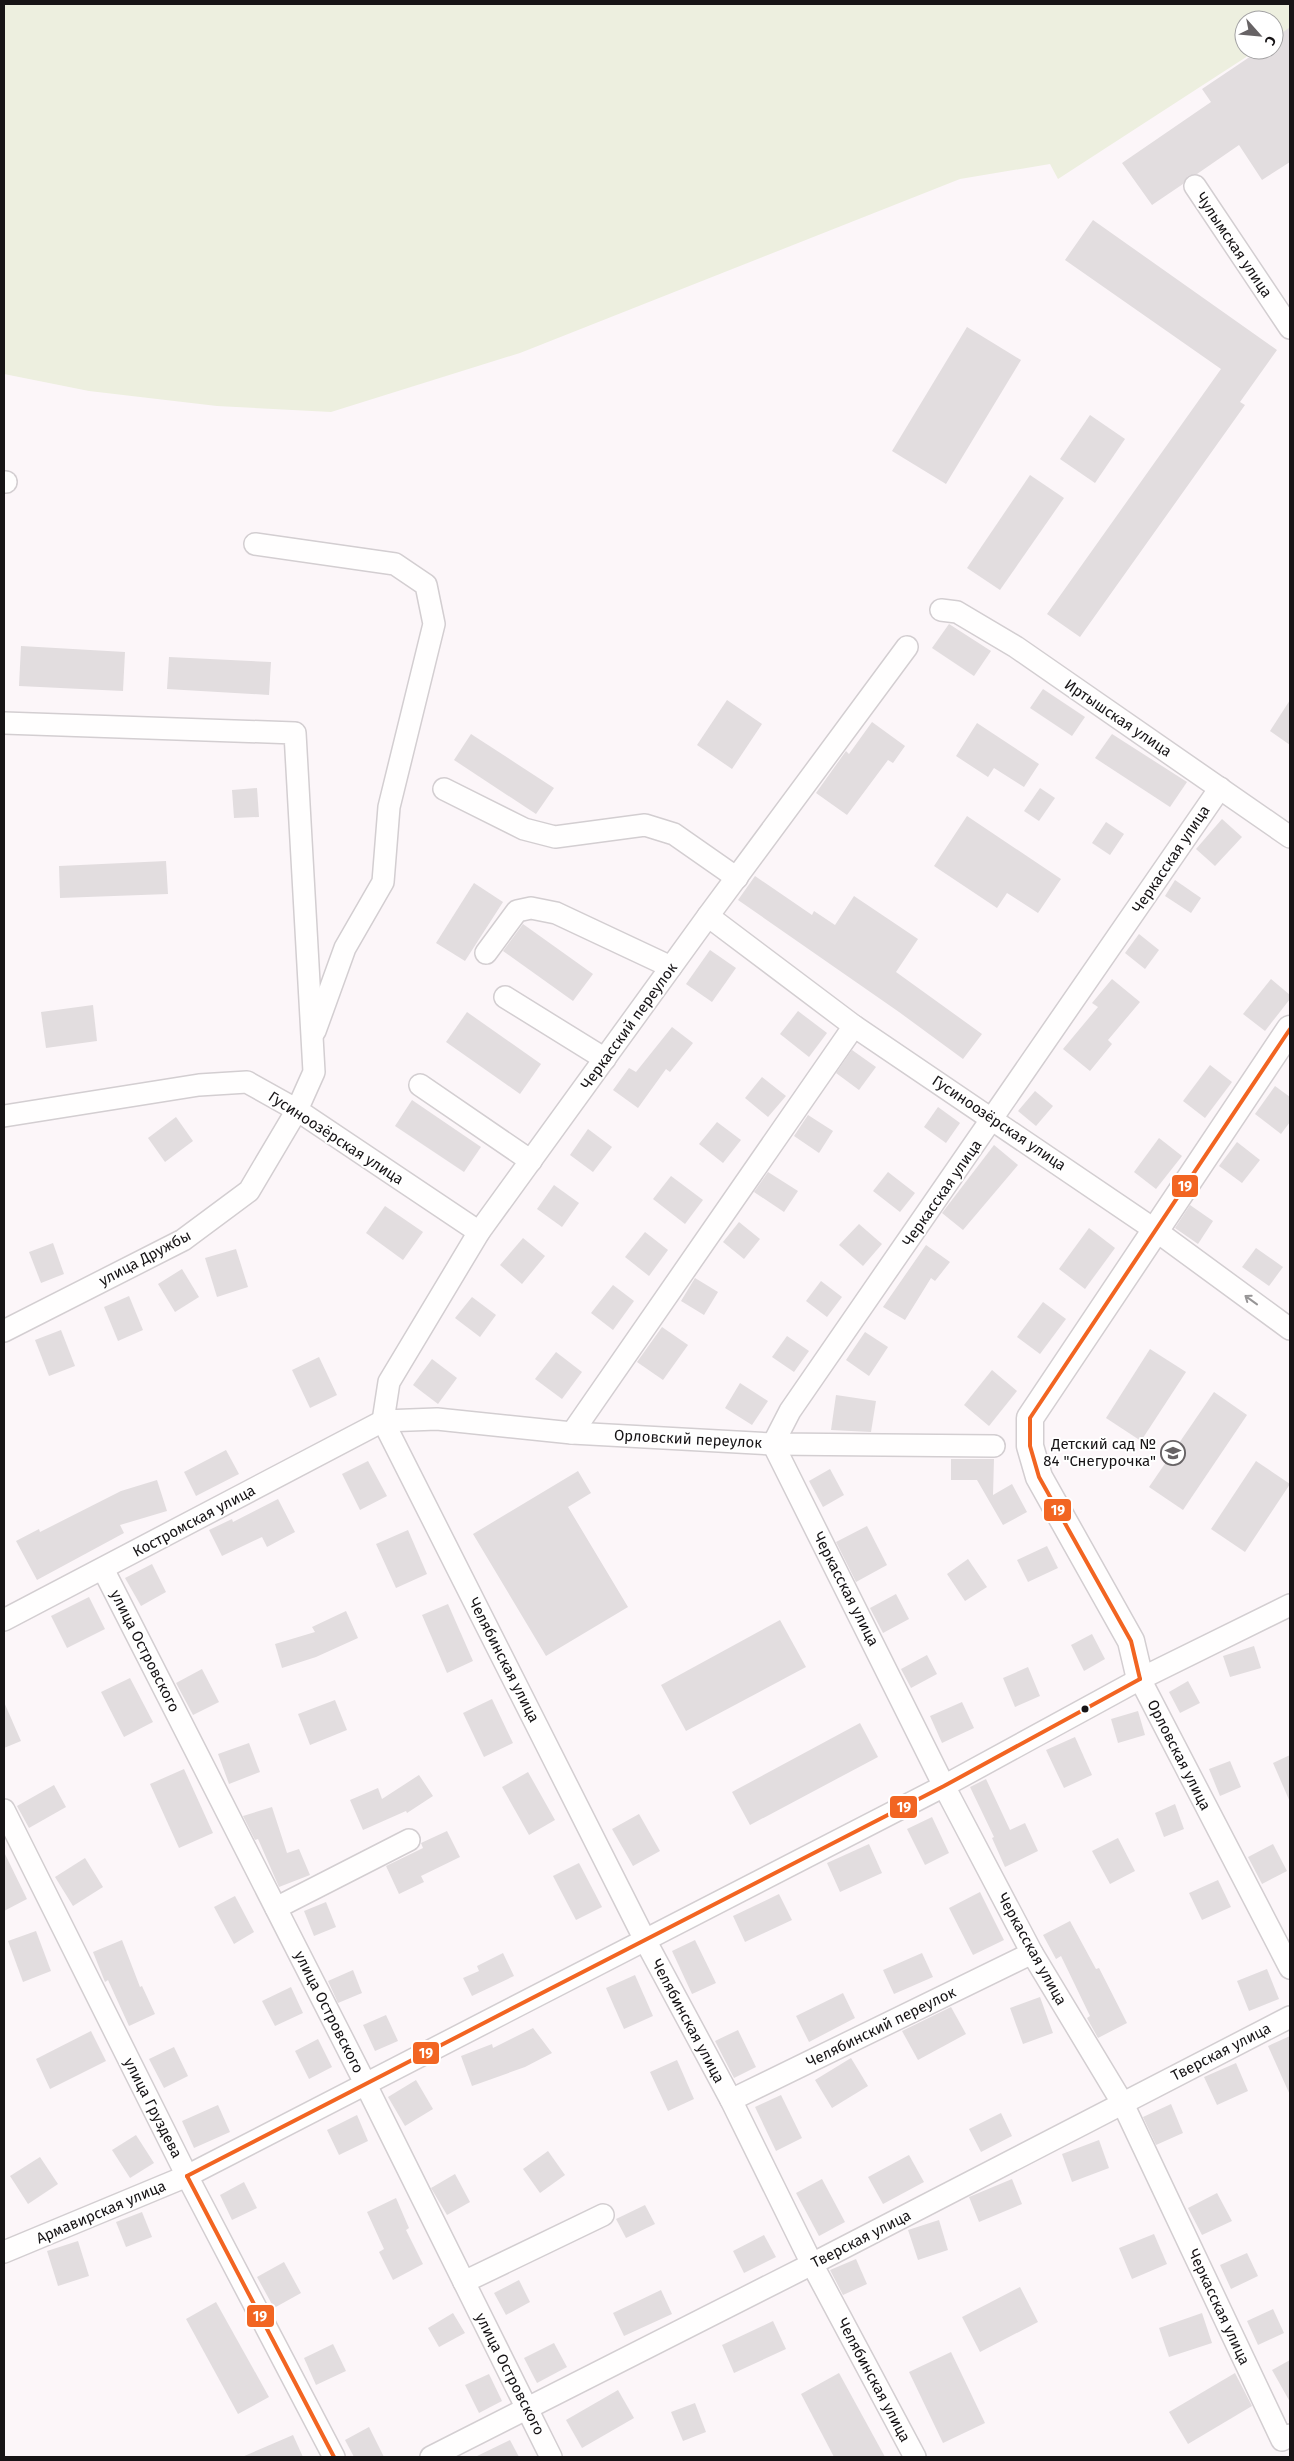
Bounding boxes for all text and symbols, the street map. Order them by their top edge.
north arrow [1234,10,1284,60]
text: С [1261,33,1280,48]
street label: Чулымская улица [1192,189,1276,301]
street label: Иртышская улица [1061,675,1175,761]
street label: Черкасская улица [1128,802,1214,916]
street label: Черкасский переулок [577,959,681,1093]
street label: Гусиноозёрская улица [929,1072,1069,1174]
street label: Гусиноозёрская улица [265,1088,407,1188]
street label: Черкасская улица [899,1136,985,1250]
line badge: 19 [1171,1174,1199,1198]
text: 19 [1178,1178,1192,1195]
street label: улица Дружбы [96,1226,194,1290]
one-way arrow [1245,1295,1258,1306]
street label: Орловский переулок [613,1426,763,1452]
place label: Детский сад № 84 "Снегурочка" [1043,1435,1156,1470]
school or university icon: Детский сад № 84 "Снегурочка" [1160,1440,1186,1466]
street label: Костромская улица [130,1481,258,1561]
line badge: 19 [1043,1498,1072,1522]
text: 19 [1051,1502,1065,1519]
street label: Черкасская улица [809,1529,883,1649]
street label: улица Островского [106,1587,184,1715]
street label: Челябинская улица [465,1595,543,1725]
street label: Орловская улица [1143,1697,1215,1813]
unlabelled marker [1080,1704,1090,1714]
line badge: 19 [889,1795,918,1819]
text: 19 [897,1799,911,1816]
street label: Черкасская улица [994,1890,1070,2008]
street label: улица Островского [290,1948,368,2076]
street label: Челябинская улица [648,1956,728,2086]
street label: Челябинский переулок [803,1983,959,2071]
street label: Тверская улица [1168,2019,1274,2085]
line badge: 19 [412,2041,440,2065]
text: 19 [419,2045,433,2062]
street label: улица Груздева [120,2055,186,2161]
street label: Армавирская улица [33,2177,169,2247]
street label: Тверская улица [808,2206,914,2272]
street label: Черкасская улица [1184,2246,1254,2368]
line badge: 19 [246,2304,275,2328]
text: 19 [253,2308,267,2325]
street label: улица Островского [471,2310,549,2438]
street label: Челябинская улица [834,2315,914,2445]

